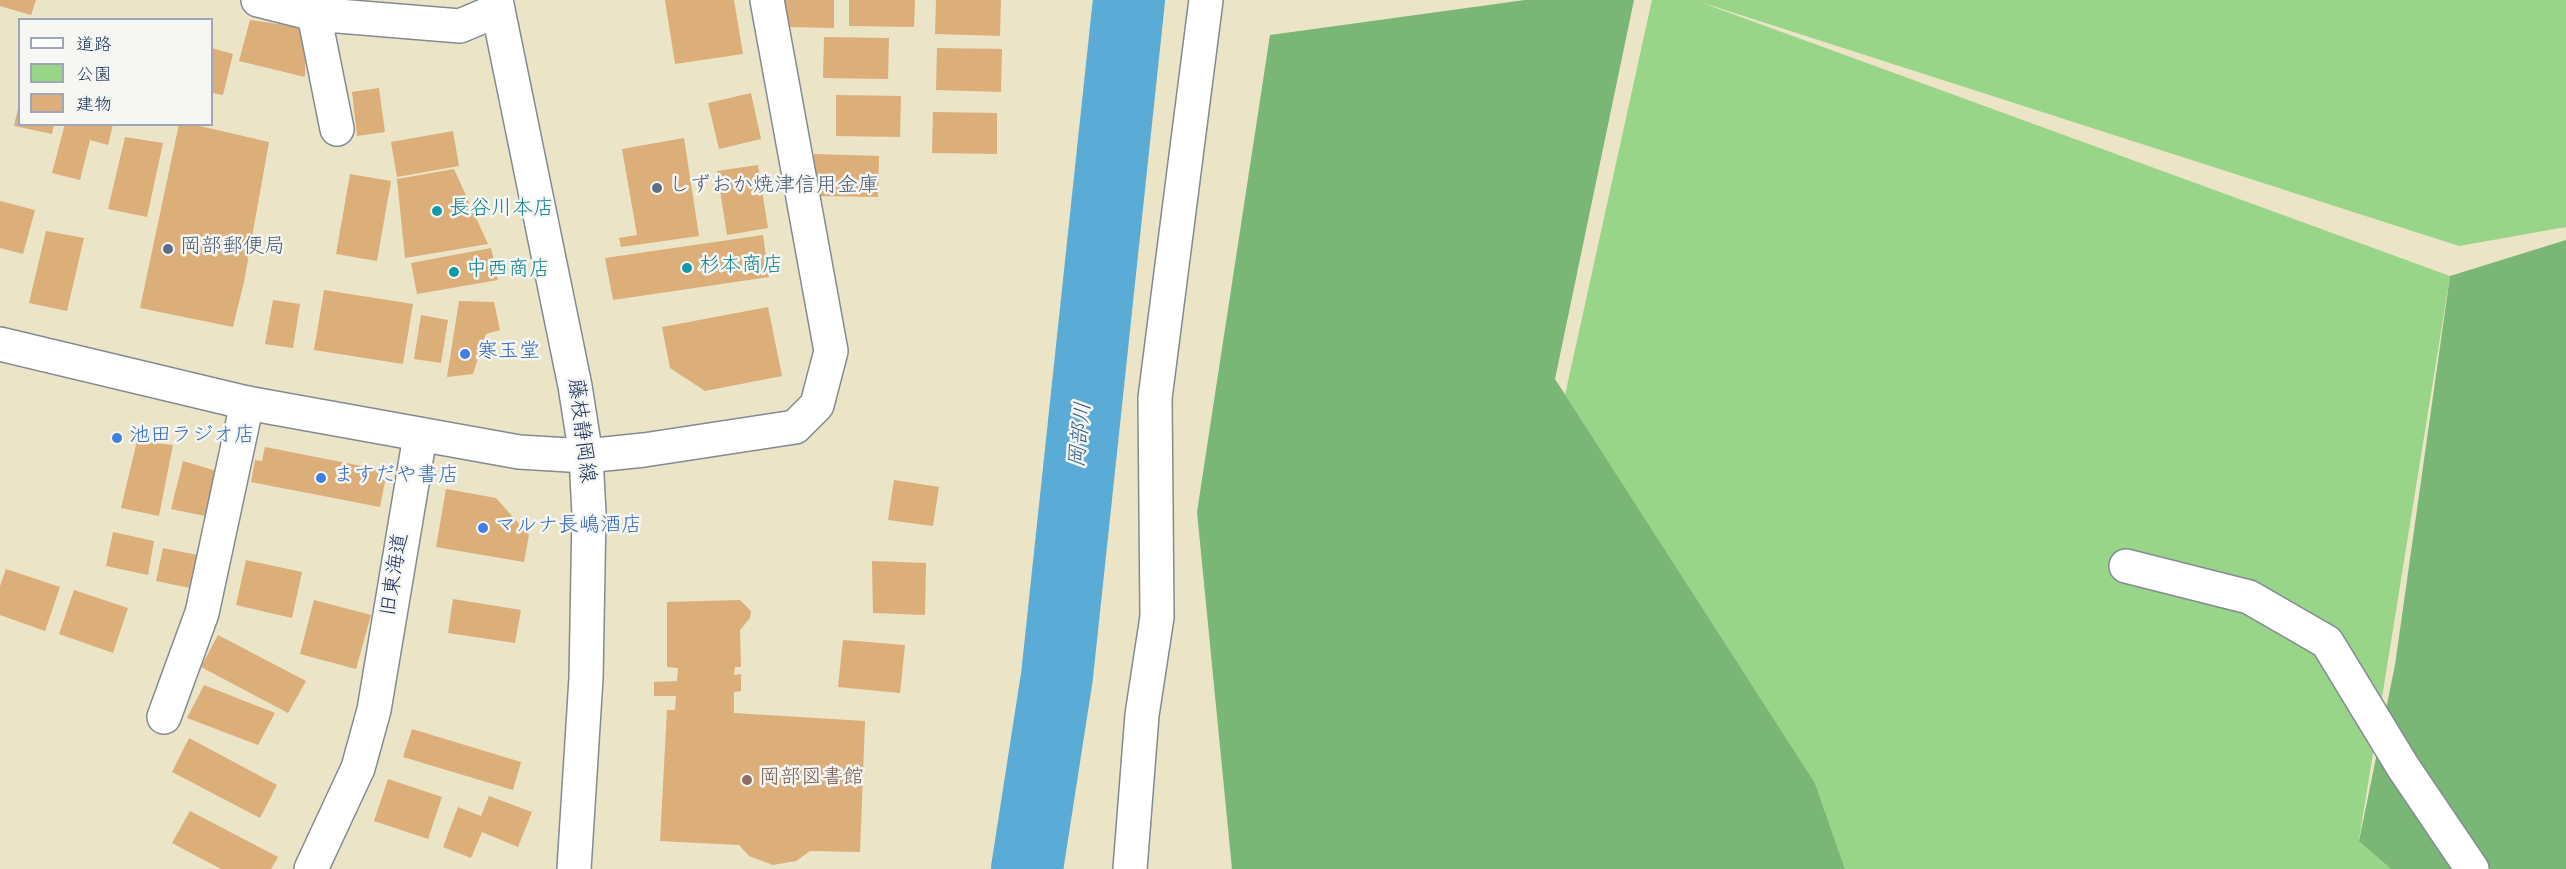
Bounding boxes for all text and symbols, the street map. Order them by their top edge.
legend [18,18,213,126]
text: 道路 [76,36,112,57]
text: 公園 [76,66,112,87]
text: 建物 [76,96,112,117]
place label: しずおか焼津信用金庫 [669,175,879,201]
marker: しずおか焼津信用金庫 [650,181,664,195]
place label: 長谷川本店 [449,198,554,224]
marker: 長谷川本店 [430,204,444,218]
place label: 岡部郵便局 [180,236,285,262]
marker: 岡部郵便局 [161,242,175,256]
place label: 杉本商店 [699,255,783,281]
place label: 中西商店 [466,259,550,285]
marker: 杉本商店 [680,261,694,275]
marker: 中西商店 [447,265,461,279]
place label: 寒玉堂 [477,341,540,367]
marker: 寒玉堂 [458,347,472,361]
street label: 藤枝静岡線 [560,377,598,485]
water label: 岡部川 [1066,401,1100,469]
place label: 池田ラジオ店 [129,425,255,451]
marker: 池田ラジオ店 [110,431,124,445]
place label: ますだや書店 [333,465,459,491]
marker: ますだや書店 [314,471,328,485]
place label: マルナ長嶋酒店 [495,515,642,541]
marker: マルナ長嶋酒店 [476,521,490,535]
street label: 旧東海道 [378,532,416,618]
place label: 岡部図書館 [759,767,864,793]
marker: 岡部図書館 [740,773,754,787]

